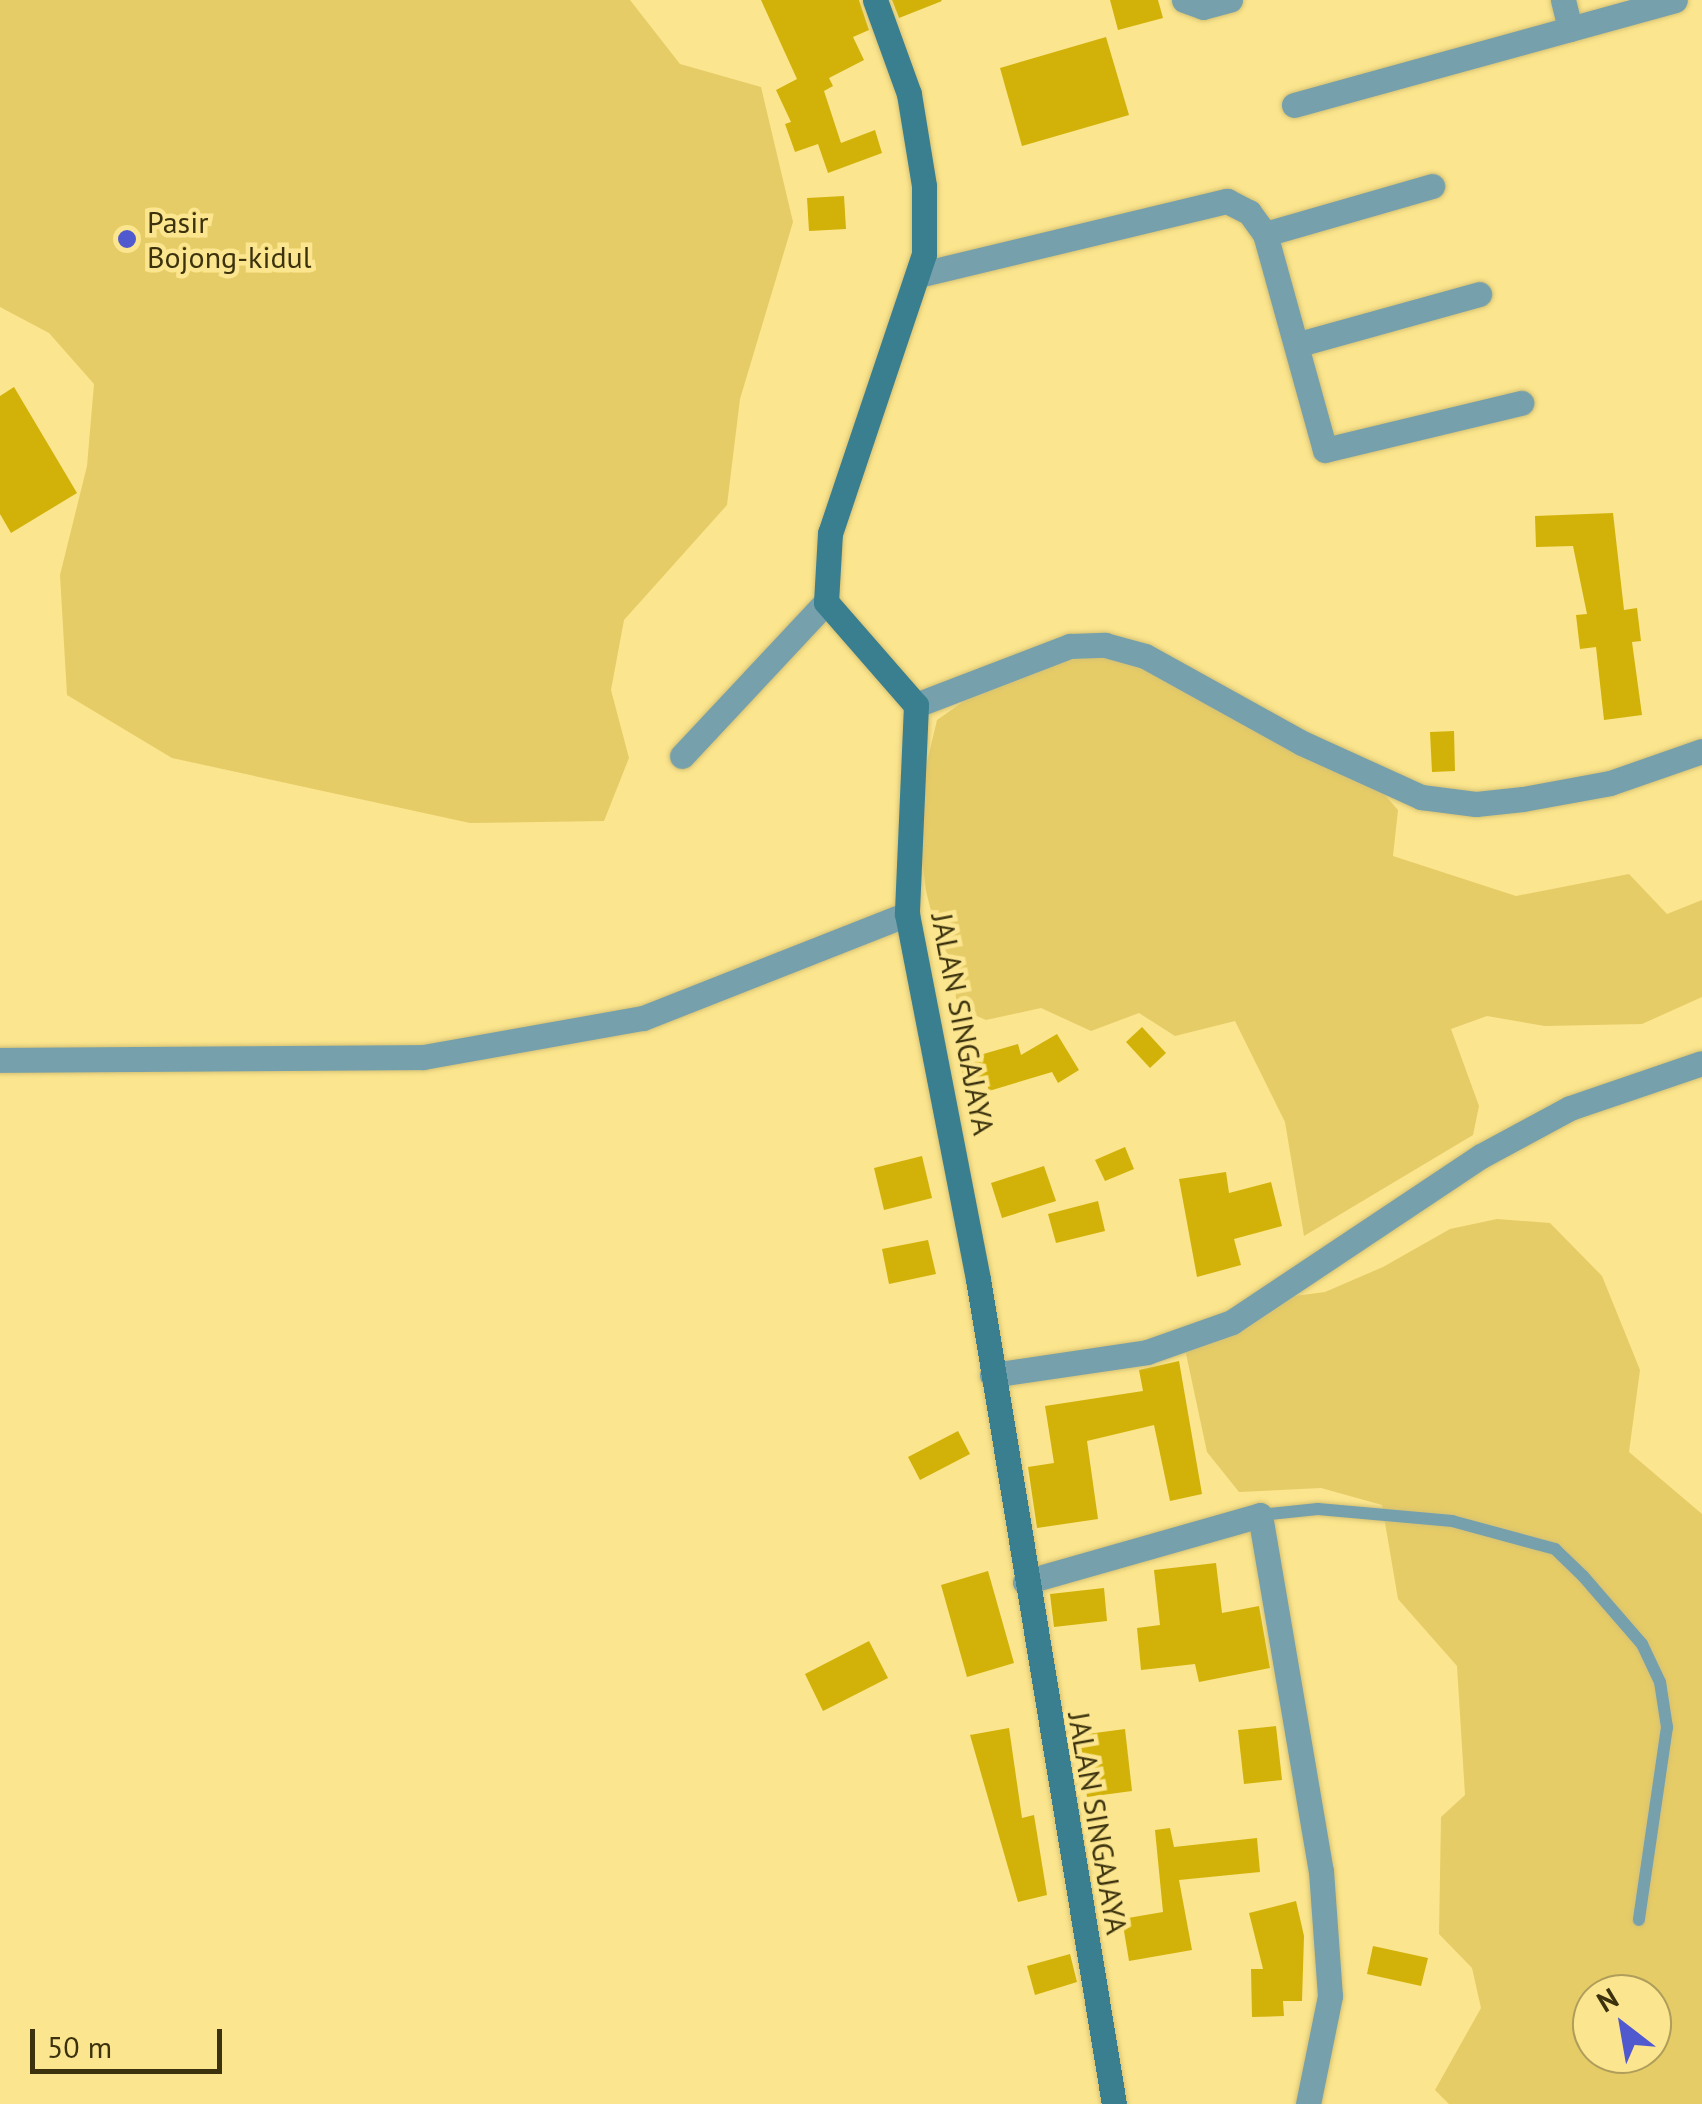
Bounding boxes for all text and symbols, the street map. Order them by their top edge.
place label: Pasir Bojong-kidul [147,204,311,274]
marker: Pasir Bojong-kidul [116,228,138,250]
street label: JALAN SINGAJAYA [924,910,1002,1138]
street label: JALAN SINGAJAYA [1061,1709,1135,1937]
north arrow [1572,1974,1672,2074]
text: N [1590,1979,1625,2020]
scale bar [35,2009,228,2071]
text: 50 m [47,2027,112,2066]

